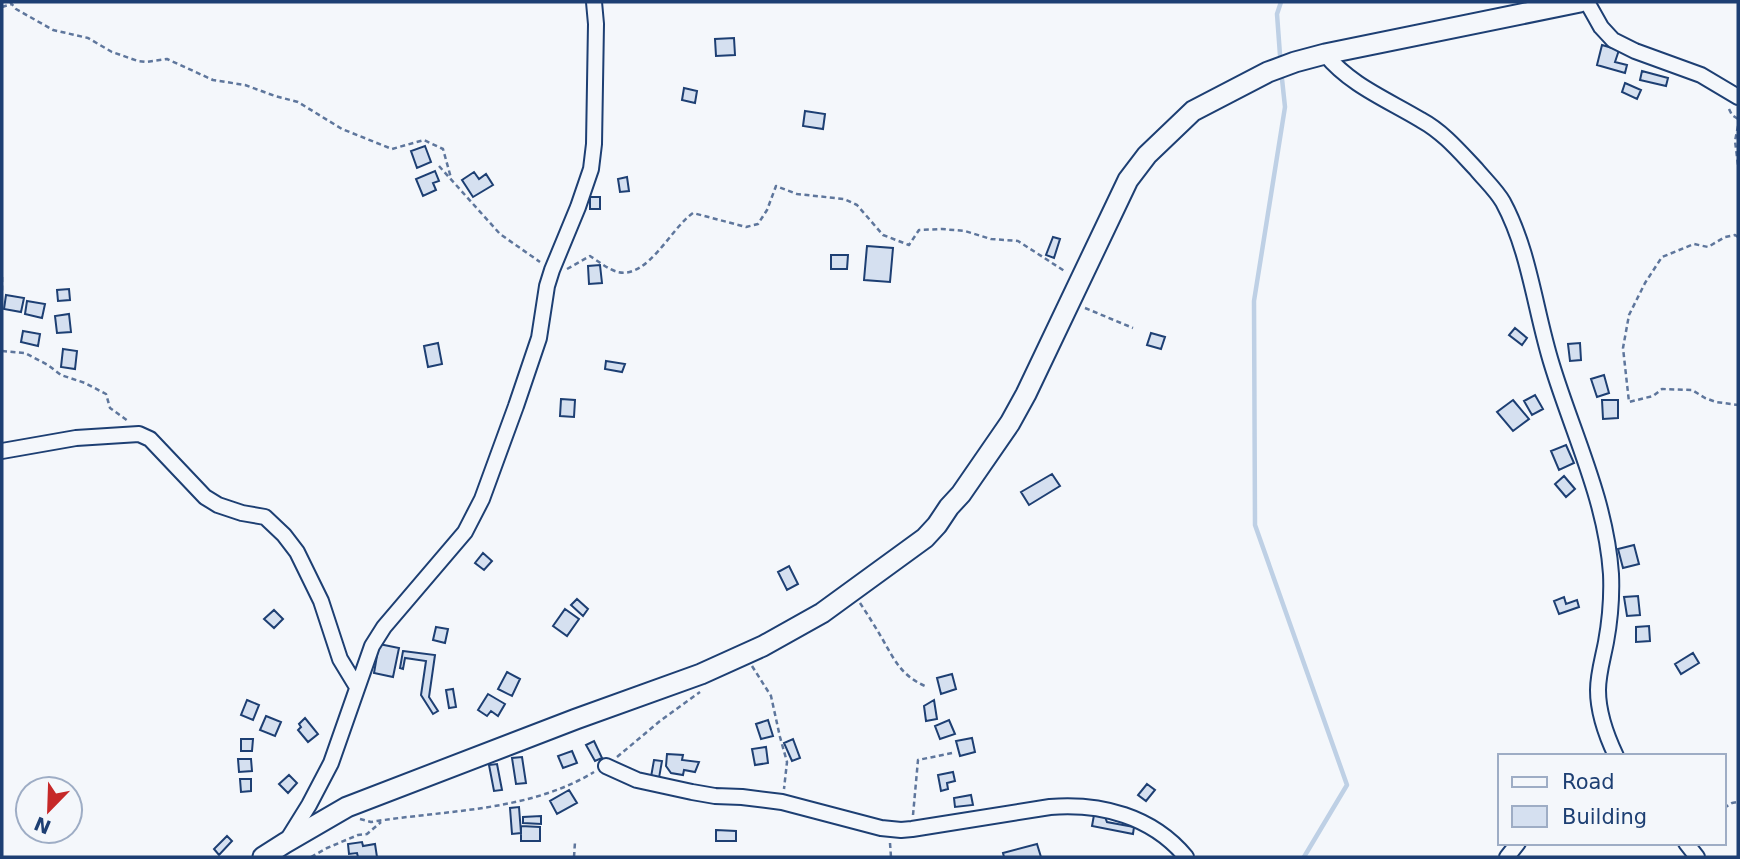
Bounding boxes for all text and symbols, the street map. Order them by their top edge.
legend [1498,754,1726,845]
text: Road [1562,770,1615,794]
north arrow [14,775,84,845]
text: Building [1562,805,1647,829]
text: N [31,812,54,839]

